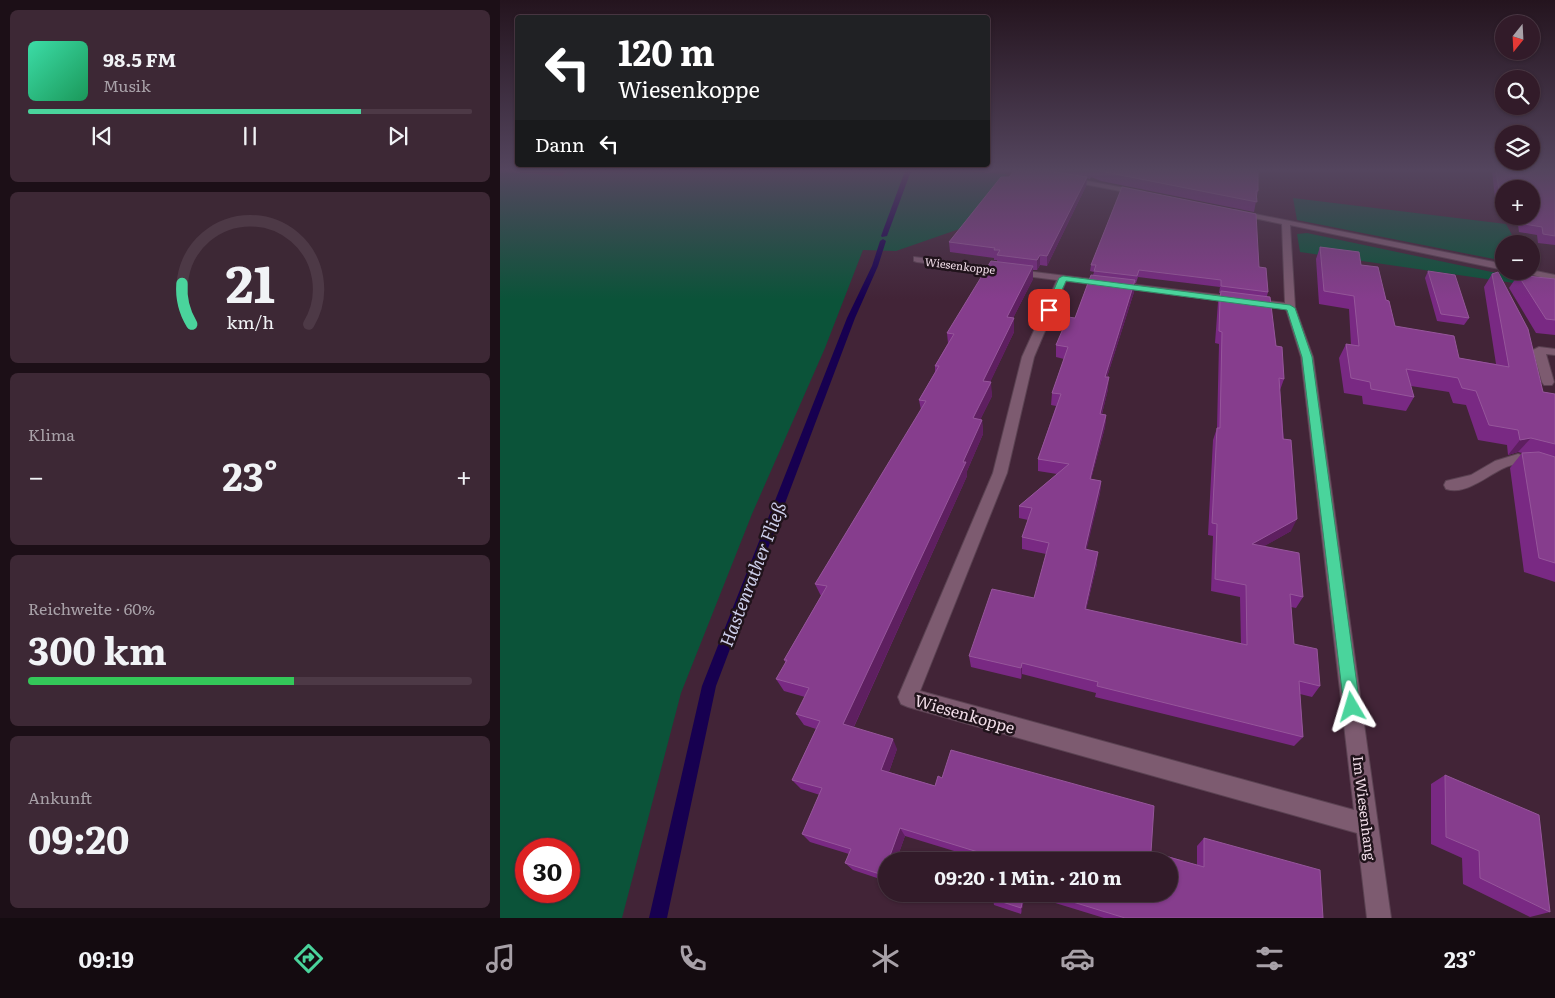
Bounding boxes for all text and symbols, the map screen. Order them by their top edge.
north arrow [1495,15,1540,60]
map controls [1495,15,1540,280]
text: 120 m [618,25,715,77]
icon: left [535,35,600,100]
text: 98.5 FM [103,45,176,73]
button: search [1495,70,1540,115]
text: Wiesenkoppe [618,72,760,105]
text: Musik [103,73,151,97]
icon: previous [88,122,116,150]
icon: pause [236,122,264,150]
icon: next [384,122,412,150]
button: layers [1495,125,1540,170]
text: Dann [535,130,585,158]
icon: left [595,130,623,158]
button: + [1495,180,1540,225]
button: − [1495,235,1540,280]
text: 21 [225,242,275,319]
street label: Wiesenkoppe [924,253,996,277]
pin [1028,289,1070,331]
icon: arrive [1035,296,1063,324]
text: km/h [226,308,274,335]
text: Klima [28,422,75,446]
text: 23° [222,446,278,503]
text: − [28,454,44,496]
text: + [456,454,472,496]
water label: Hastenrather Fließ [712,498,792,650]
text: Reichweite · 60% [28,596,155,620]
text: 300 km [28,620,167,677]
position arrow [1325,680,1377,732]
street label: Wiesenkoppe [912,687,1018,739]
street label: Im Wiesenhang [1349,755,1381,862]
text: Ankunft [28,785,92,809]
text: 09:20 [28,809,129,866]
speed limit sign: 30 [515,838,580,903]
text: 09:20 · 1 Min. · 210 m [934,863,1122,891]
icon: directions [291,941,326,976]
icon: music [483,941,518,976]
icon: phone [675,941,710,976]
icon: climate [868,941,903,976]
icon: car [1060,941,1095,976]
icon: filters [1252,941,1287,976]
text: 09:19 [79,942,134,975]
text: 23° [1444,942,1476,975]

